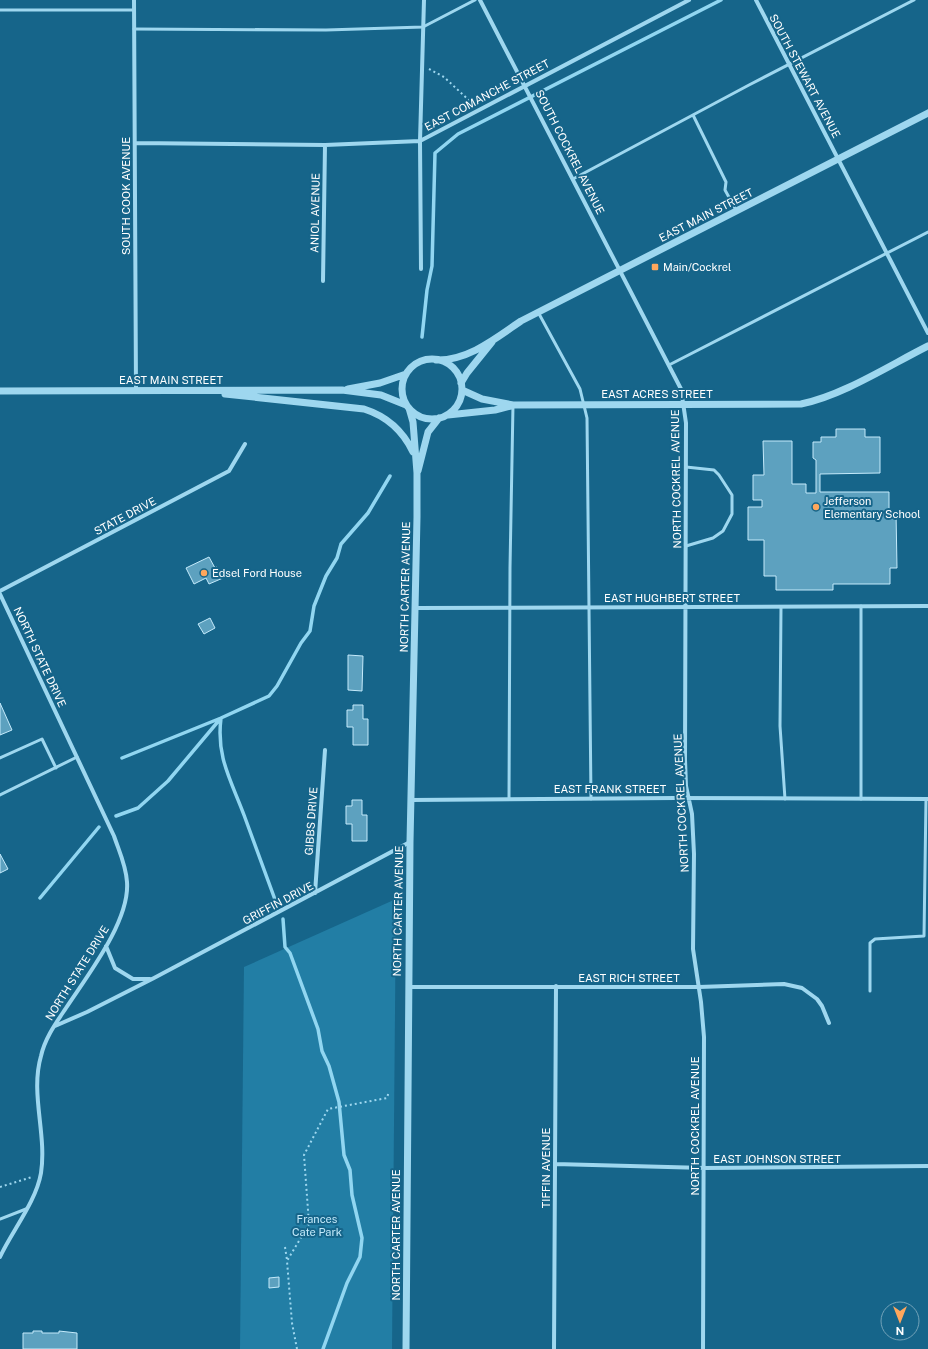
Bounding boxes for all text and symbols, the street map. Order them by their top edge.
street label: SOUTH STEWART AVENUE [767,12,843,140]
street label: EAST COMANCHE STREET [423,57,552,133]
street label: SOUTH COCKREL AVENUE [533,88,607,216]
street label: SOUTH COOK AVENUE [120,137,132,255]
street label: ANIOL AVENUE [308,173,322,253]
street label: EAST MAIN STREET [657,186,755,244]
place label: Main/Cockrel [663,261,731,273]
marker: Main/Cockrel [650,262,660,272]
street label: EAST MAIN STREET [119,374,223,386]
street label: EAST ACRES STREET [601,388,713,400]
street label: NORTH COCKREL AVENUE [669,409,683,549]
street label: STATE DRIVE [92,495,158,537]
place label: Jefferson Elementary School [824,495,921,520]
marker: Jefferson Elementary School [811,502,821,512]
street label: NORTH CARTER AVENUE [398,521,412,653]
place label: Edsel Ford House [212,567,302,579]
marker: Edsel Ford House [199,568,209,578]
street label: EAST HUGHBERT STREET [604,592,740,604]
street label: NORTH STATE DRIVE [11,605,69,709]
street label: NORTH COCKREL AVENUE [671,733,691,873]
street label: EAST FRANK STREET [554,783,667,795]
street label: GIBBS DRIVE [303,786,319,856]
street label: NORTH CARTER AVENUE [391,845,405,977]
street label: GRIFFIN DRIVE [241,879,315,927]
street label: NORTH STATE DRIVE [43,923,111,1023]
street label: EAST RICH STREET [578,972,680,984]
street label: NORTH COCKREL AVENUE [689,1056,701,1196]
street label: TIFFIN AVENUE [540,1128,552,1208]
street label: EAST JOHNSON STREET [713,1153,841,1165]
street label: NORTH CARTER AVENUE [390,1169,402,1301]
park label: Frances Cate Park [292,1213,342,1238]
north arrow [880,1301,920,1341]
text: N [896,1325,904,1337]

